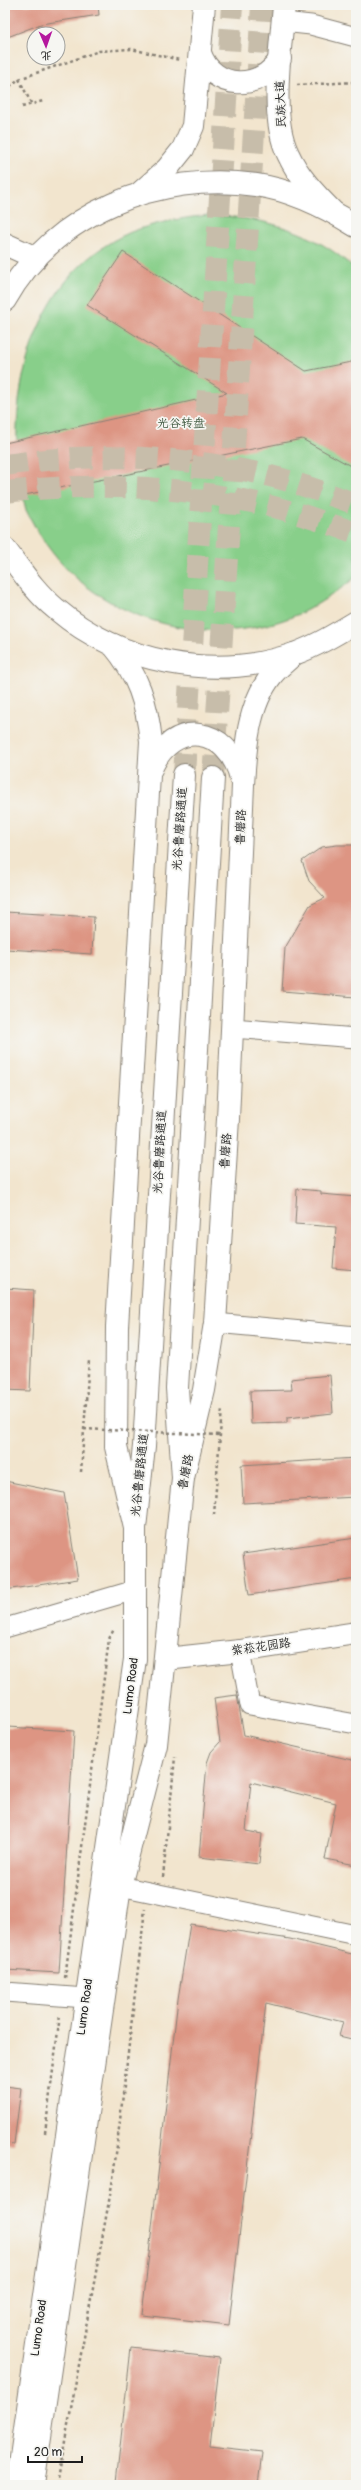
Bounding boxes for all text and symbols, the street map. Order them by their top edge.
north arrow [26,26,66,66]
text: 北 [41,49,52,62]
street label: 民族大道 [273,80,289,128]
park label: 光谷转盘 [157,416,205,431]
street label: 光谷鲁磨路通道 [170,787,190,871]
street label: 鲁磨路 [233,809,249,845]
street label: 光谷鲁磨路通道 [150,1110,170,1194]
street label: 鲁磨路 [217,1133,235,1169]
street label: 光谷鲁磨路通道 [128,1432,152,1518]
street label: 鲁磨路 [175,1453,197,1491]
street label: 紫菘花园路 [230,1635,292,1659]
street label: Lumo Road [120,1657,142,1715]
street label: Lumo Road [74,1978,96,2036]
street label: Lumo Road [28,2299,50,2357]
scale bar [28,2438,82,2464]
text: 20 m [34,2445,63,2460]

